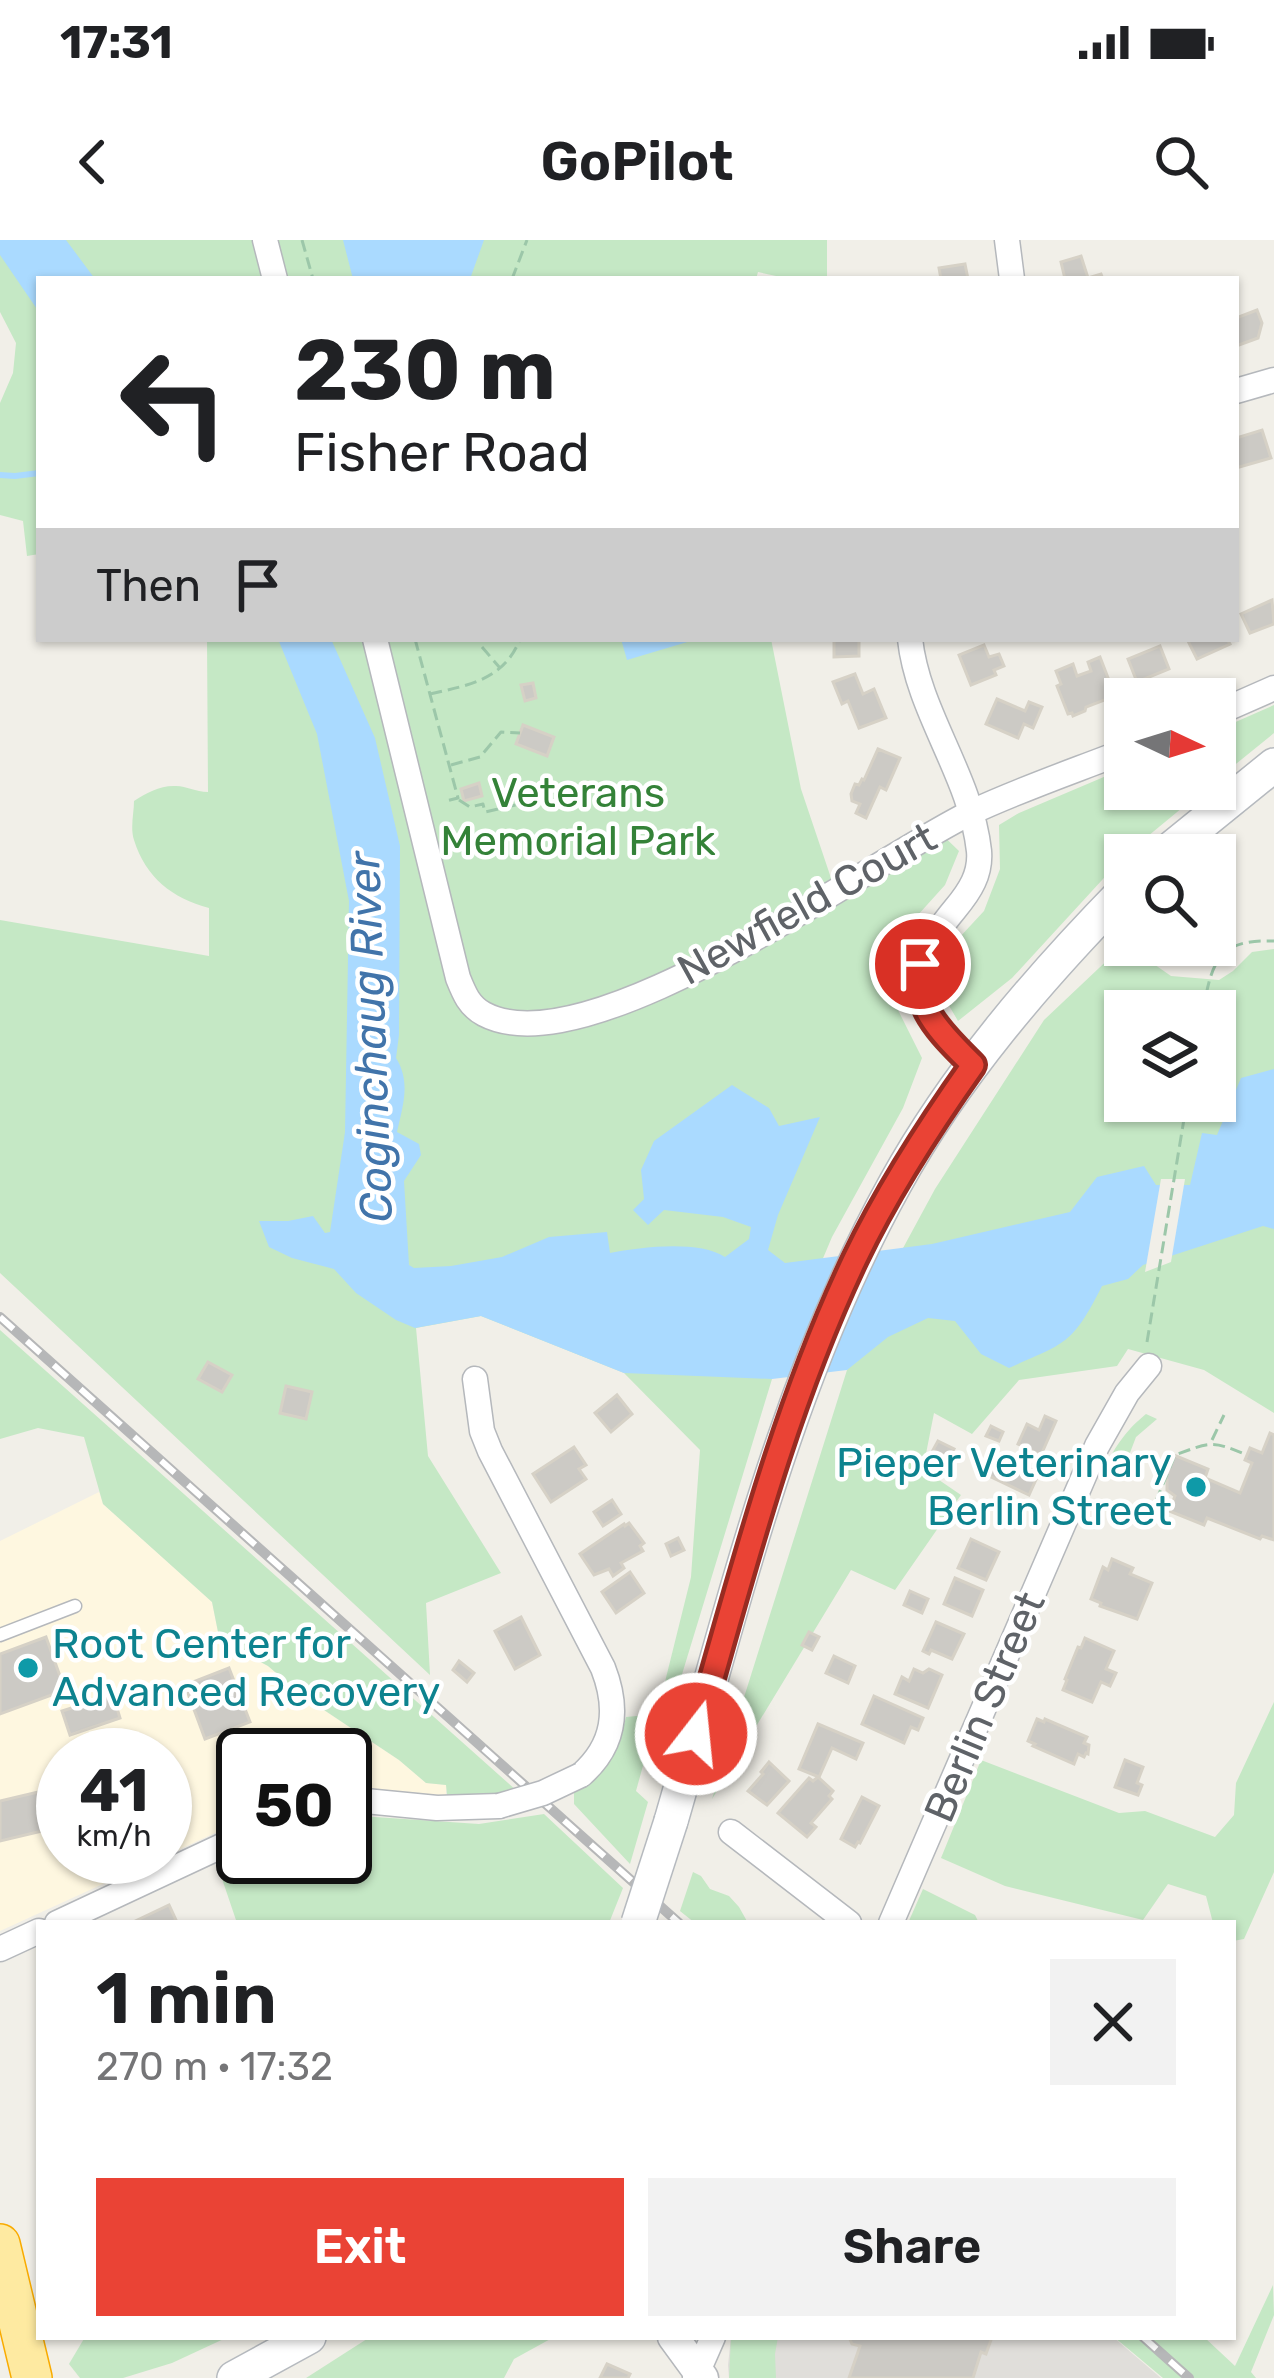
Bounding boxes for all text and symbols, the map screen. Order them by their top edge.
text: 17:31 [60,16,173,69]
icon: back [60,129,126,195]
icon: search [1148,129,1214,195]
text: GoPilot [541,130,733,194]
text: 230 m [294,320,556,420]
icon: left [96,324,252,480]
text: Fisher Road [294,421,590,485]
icon: arrive [225,552,291,618]
text: Then [96,559,201,612]
north arrow [1104,678,1236,810]
map controls [1104,678,1236,1122]
park label: Veterans Memorial Park [440,768,716,866]
street label: Newfield Court [669,812,945,996]
button: search [1104,834,1236,966]
water label: Coginchaug River [337,849,403,1223]
pin [869,913,971,1015]
icon: arrive [887,931,953,997]
button: layers [1104,990,1236,1122]
place label: Pieper Veterinary Berlin Street [836,1438,1172,1536]
marker: Pieper Veterinary Berlin Street [1183,1474,1209,1500]
street label: Berlin Street [914,1584,1056,1830]
place label: Root Center for Advanced Recovery [52,1619,440,1717]
marker: Root Center for Advanced Recovery [15,1655,41,1681]
position arrow [633,1671,759,1797]
speed limit sign: 50 [216,1728,372,1884]
text: 41 [79,1755,149,1826]
text: km/h [77,1818,151,1854]
text: 1 min [96,1956,277,2041]
button: close [1050,1959,1176,2085]
text: 270 m · 17:32 [96,2044,333,2090]
button: Exit [96,2178,624,2316]
button: Share [648,2178,1176,2316]

